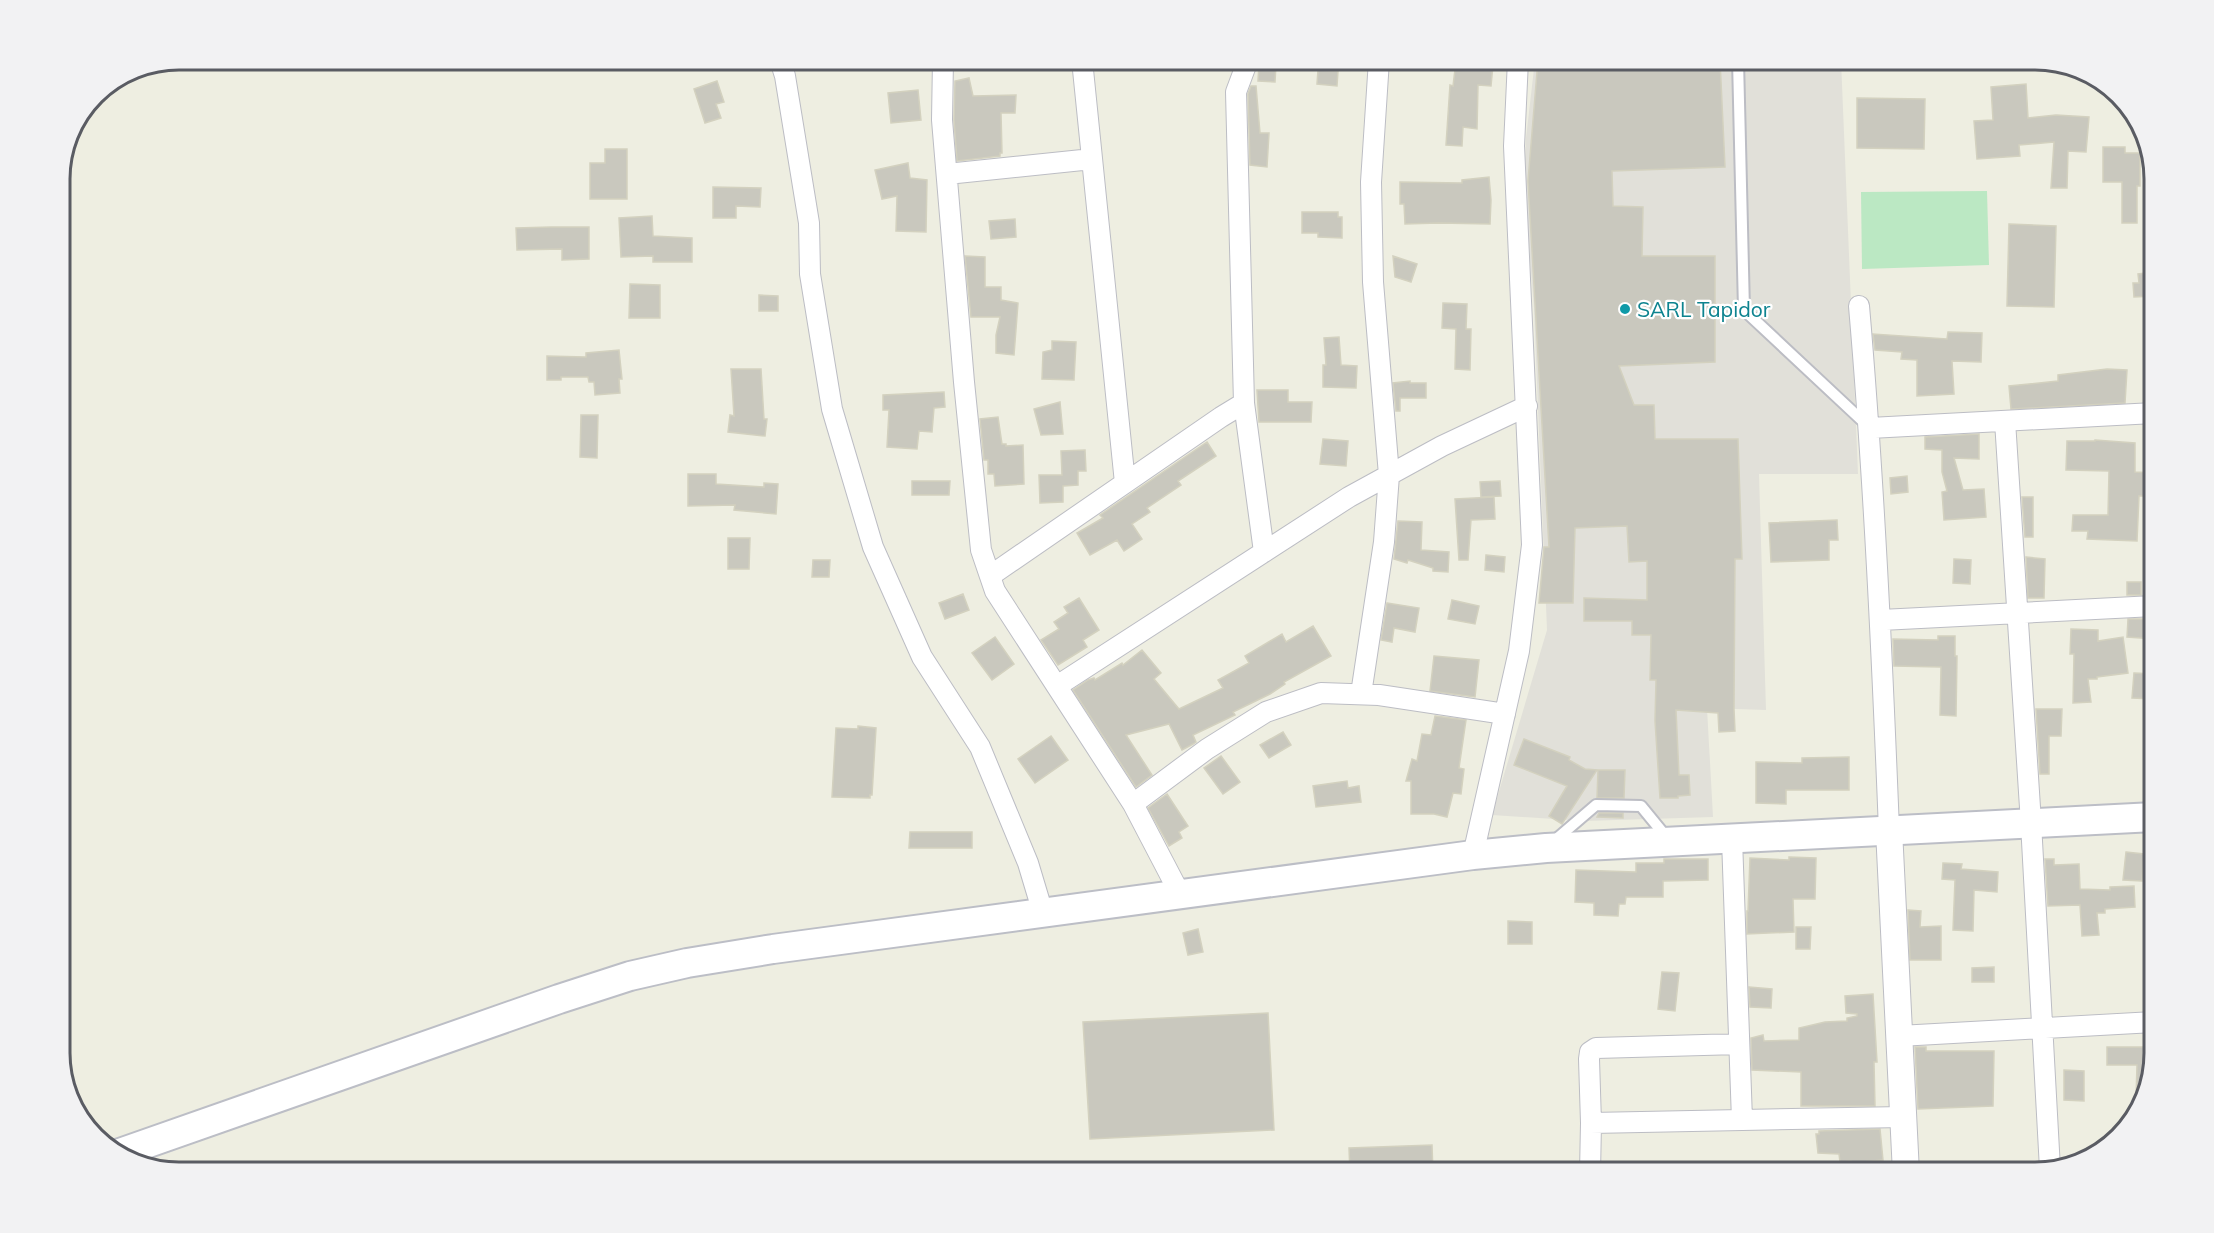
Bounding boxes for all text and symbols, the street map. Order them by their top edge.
place label: SARL Tapidor [1637,296,1771,322]
marker: SARL Tapidor [1618,302,1632,316]

